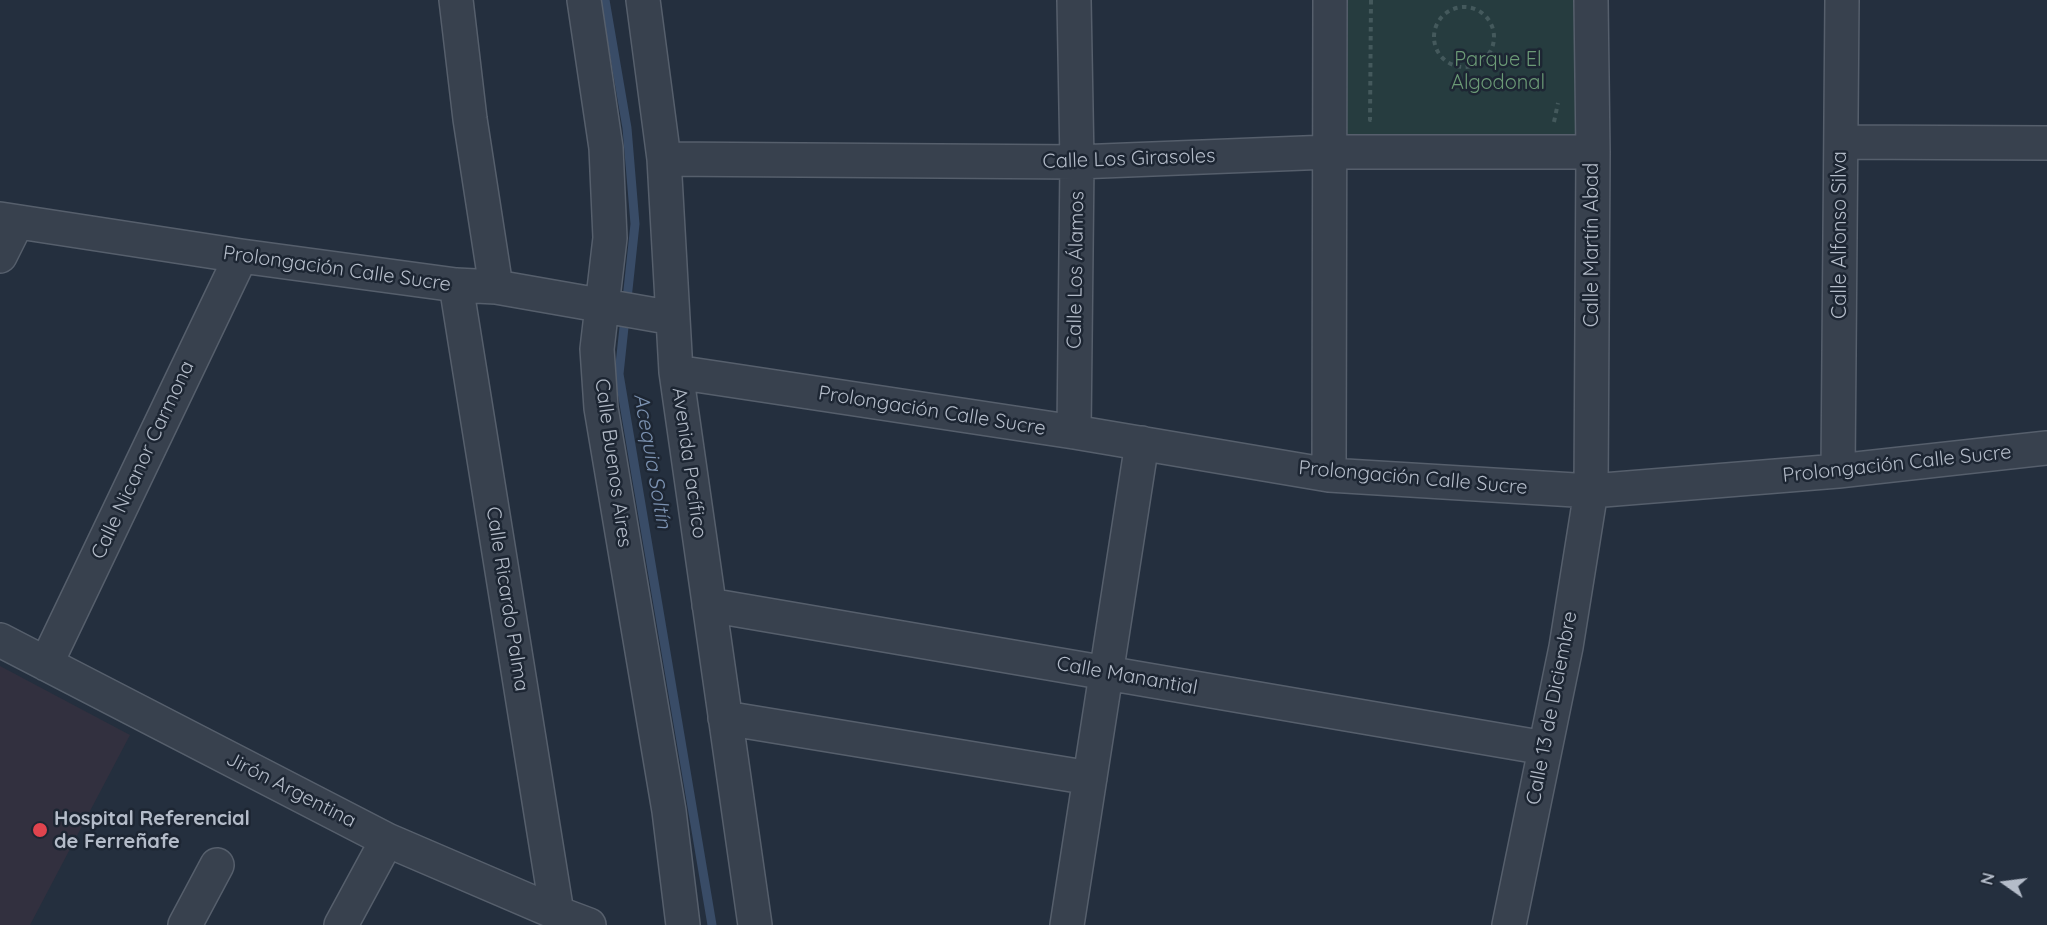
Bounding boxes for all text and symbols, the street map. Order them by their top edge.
park label: Parque El Algodonal [1451,48,1545,95]
street label: Calle Los Girasoles [1042,144,1216,174]
street label: Calle Alfonso Silva [1828,151,1852,319]
street label: Calle Martín Abad [1580,163,1604,327]
street label: Calle Los Álamos [1063,191,1089,349]
street label: Prolongación Calle Sucre [221,241,453,297]
street label: Calle Nicanor Carmona [86,357,200,563]
street label: Calle Buenos Aires [589,377,637,549]
street label: Prolongación Calle Sucre [817,381,1047,441]
street label: Avenida Pacífico [667,386,711,540]
water label: Acequia Soltín [628,391,676,531]
street label: Prolongación Calle Sucre [1781,440,2013,488]
street label: Prolongación Calle Sucre [1297,456,1529,500]
street label: Calle Ricardo Palma [481,505,533,693]
street label: Calle 13 de Diciembre [1521,609,1583,807]
street label: Calle Manantial [1055,652,1199,700]
street label: Jirón Argentina [222,747,360,833]
place label: Hospital Referencial de Ferreñafe [54,807,250,854]
marker: Hospital Referencial de Ferreñafe [31,821,49,839]
north arrow [1975,853,2035,913]
text: N [1976,871,1999,887]

